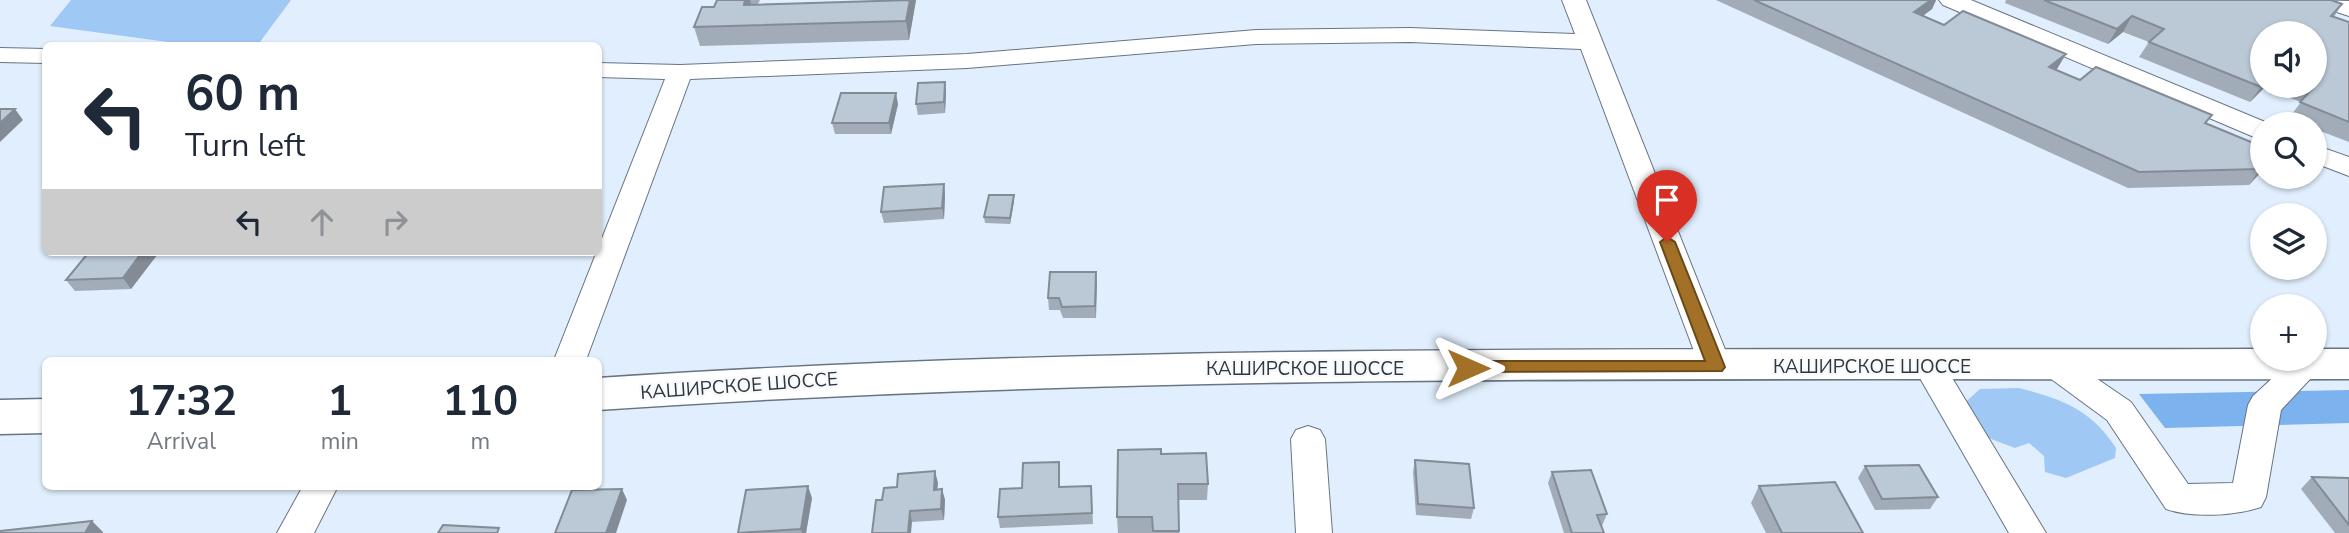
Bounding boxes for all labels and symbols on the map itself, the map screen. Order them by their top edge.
pin [1637,170,1697,242]
position arrow [1431,331,1505,405]
street label: КАШИРСКОЕ ШОССЕ [1773,354,1971,380]
street label: КАШИРСКОЕ ШОССЕ [1206,356,1404,382]
street label: КАШИРСКОЕ ШОССЕ [639,366,839,406]

